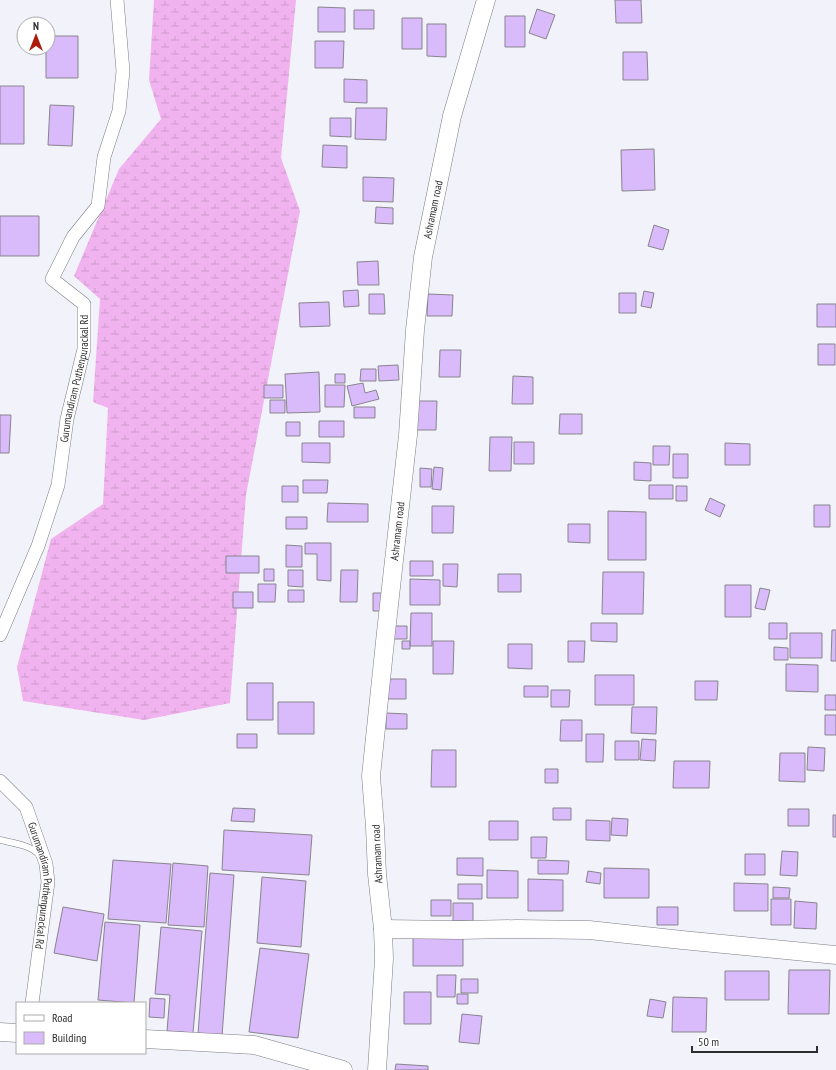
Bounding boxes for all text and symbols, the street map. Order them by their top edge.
north arrow [16,16,56,56]
text: N [33,19,39,33]
street label: Ashramam road [420,179,446,240]
street label: Gurumandiram Puthenpurackal Rd [57,314,91,443]
street label: Ashramam road [387,501,408,561]
street label: Gurumandiram Puthenpurackal Rd [25,820,55,950]
street label: Ashramam road [368,824,386,884]
legend [16,1002,146,1054]
text: Road [52,1010,72,1025]
scale bar [692,1028,817,1054]
text: Building [52,1030,87,1045]
text: 50 m [698,1034,719,1049]

